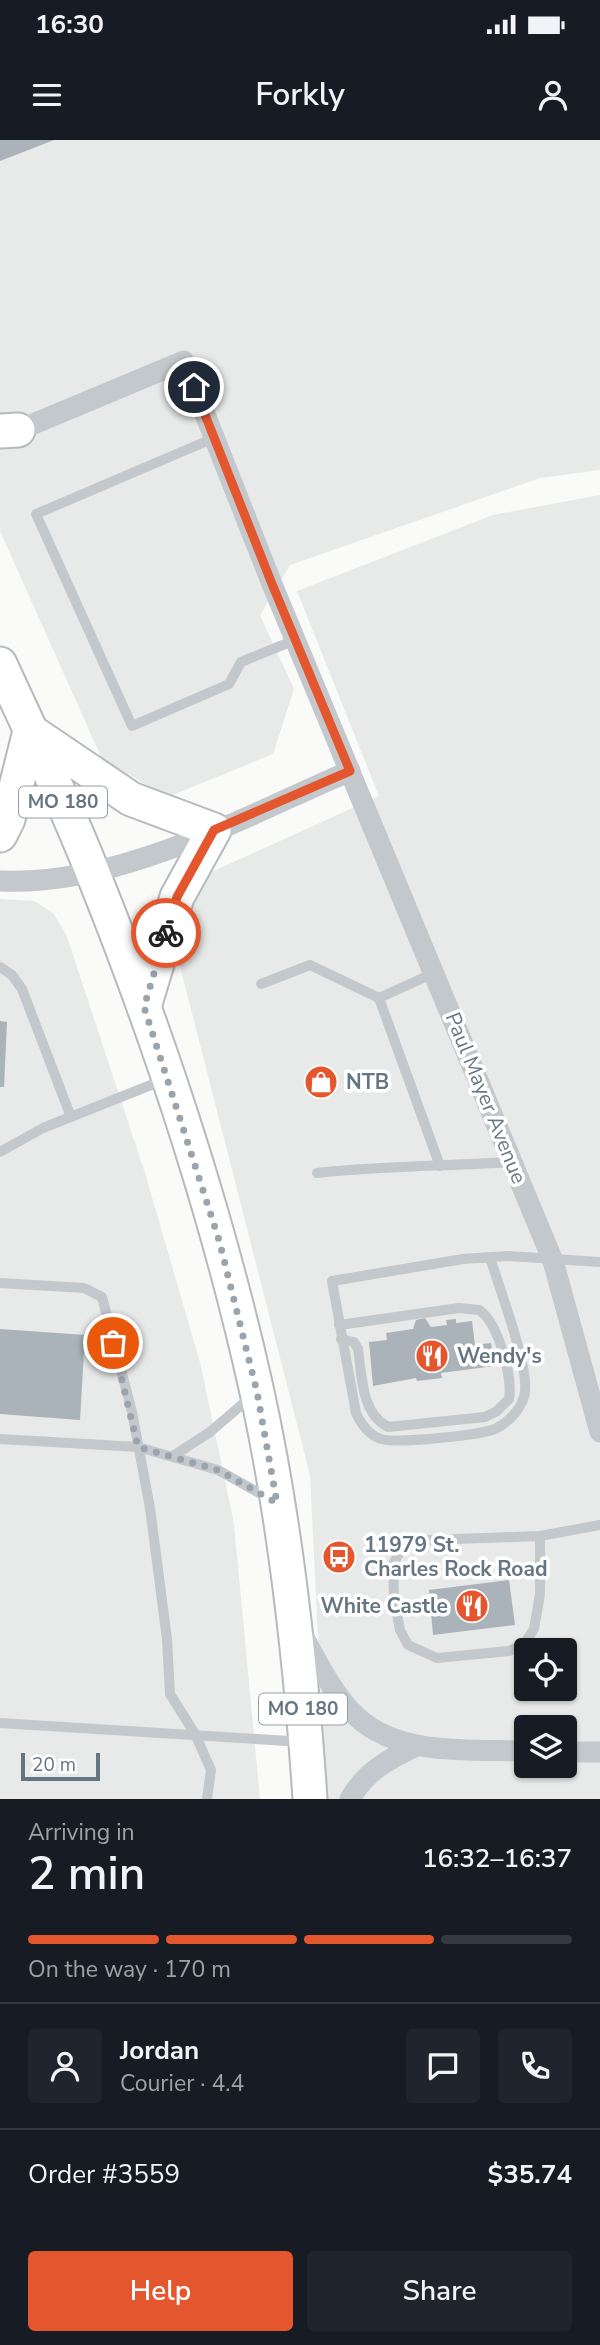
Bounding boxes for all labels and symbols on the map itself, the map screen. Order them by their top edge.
pin [164,357,224,417]
road number: MO 180 [19,786,107,818]
courier [131,898,201,968]
street label: Paul Mayer Avenue [439,1008,533,1188]
shop icon: NTB [302,1063,340,1101]
place label: NTB [346,1068,389,1096]
pin [83,1313,143,1373]
restaurant icon: Wendy's [413,1337,451,1375]
place label: Wendy's [457,1342,542,1370]
place label: 11979 St. Charles Rock Road [364,1531,548,1583]
bus stop icon: 11979 St. Charles Rock Road [320,1538,358,1576]
restaurant icon: White Castle [453,1587,491,1625]
place label: White Castle [320,1592,448,1620]
road number: MO 180 [259,1694,347,1724]
scale bar [21,1750,100,1782]

